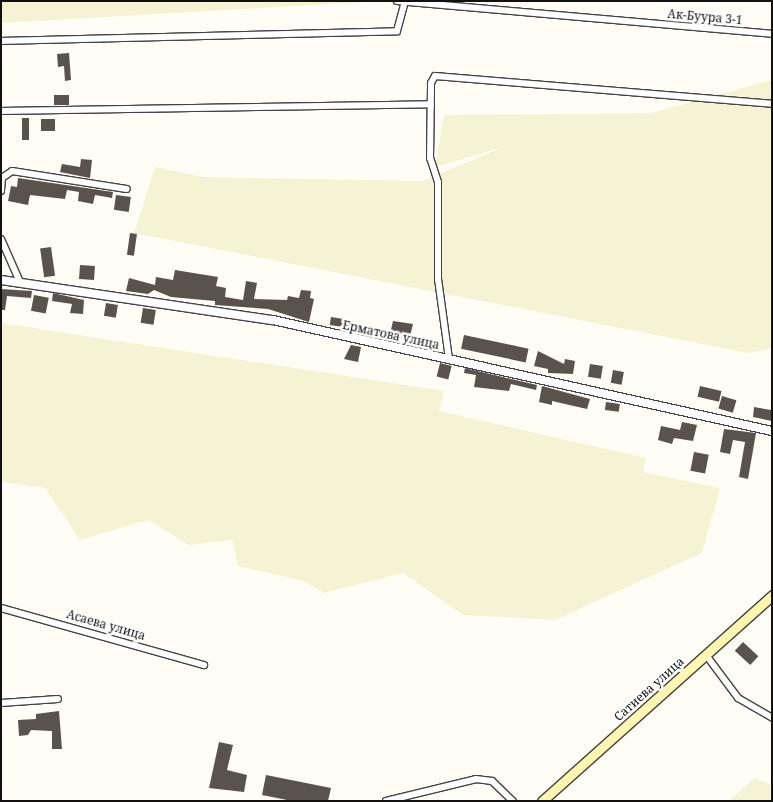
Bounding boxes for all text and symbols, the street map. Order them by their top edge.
street label: Ак-Буура 3-1 [667,7,743,27]
street label: Ерматова улица [341,318,441,352]
street label: Асаева улица [65,607,147,643]
street label: Сатиева улица [611,654,687,724]

